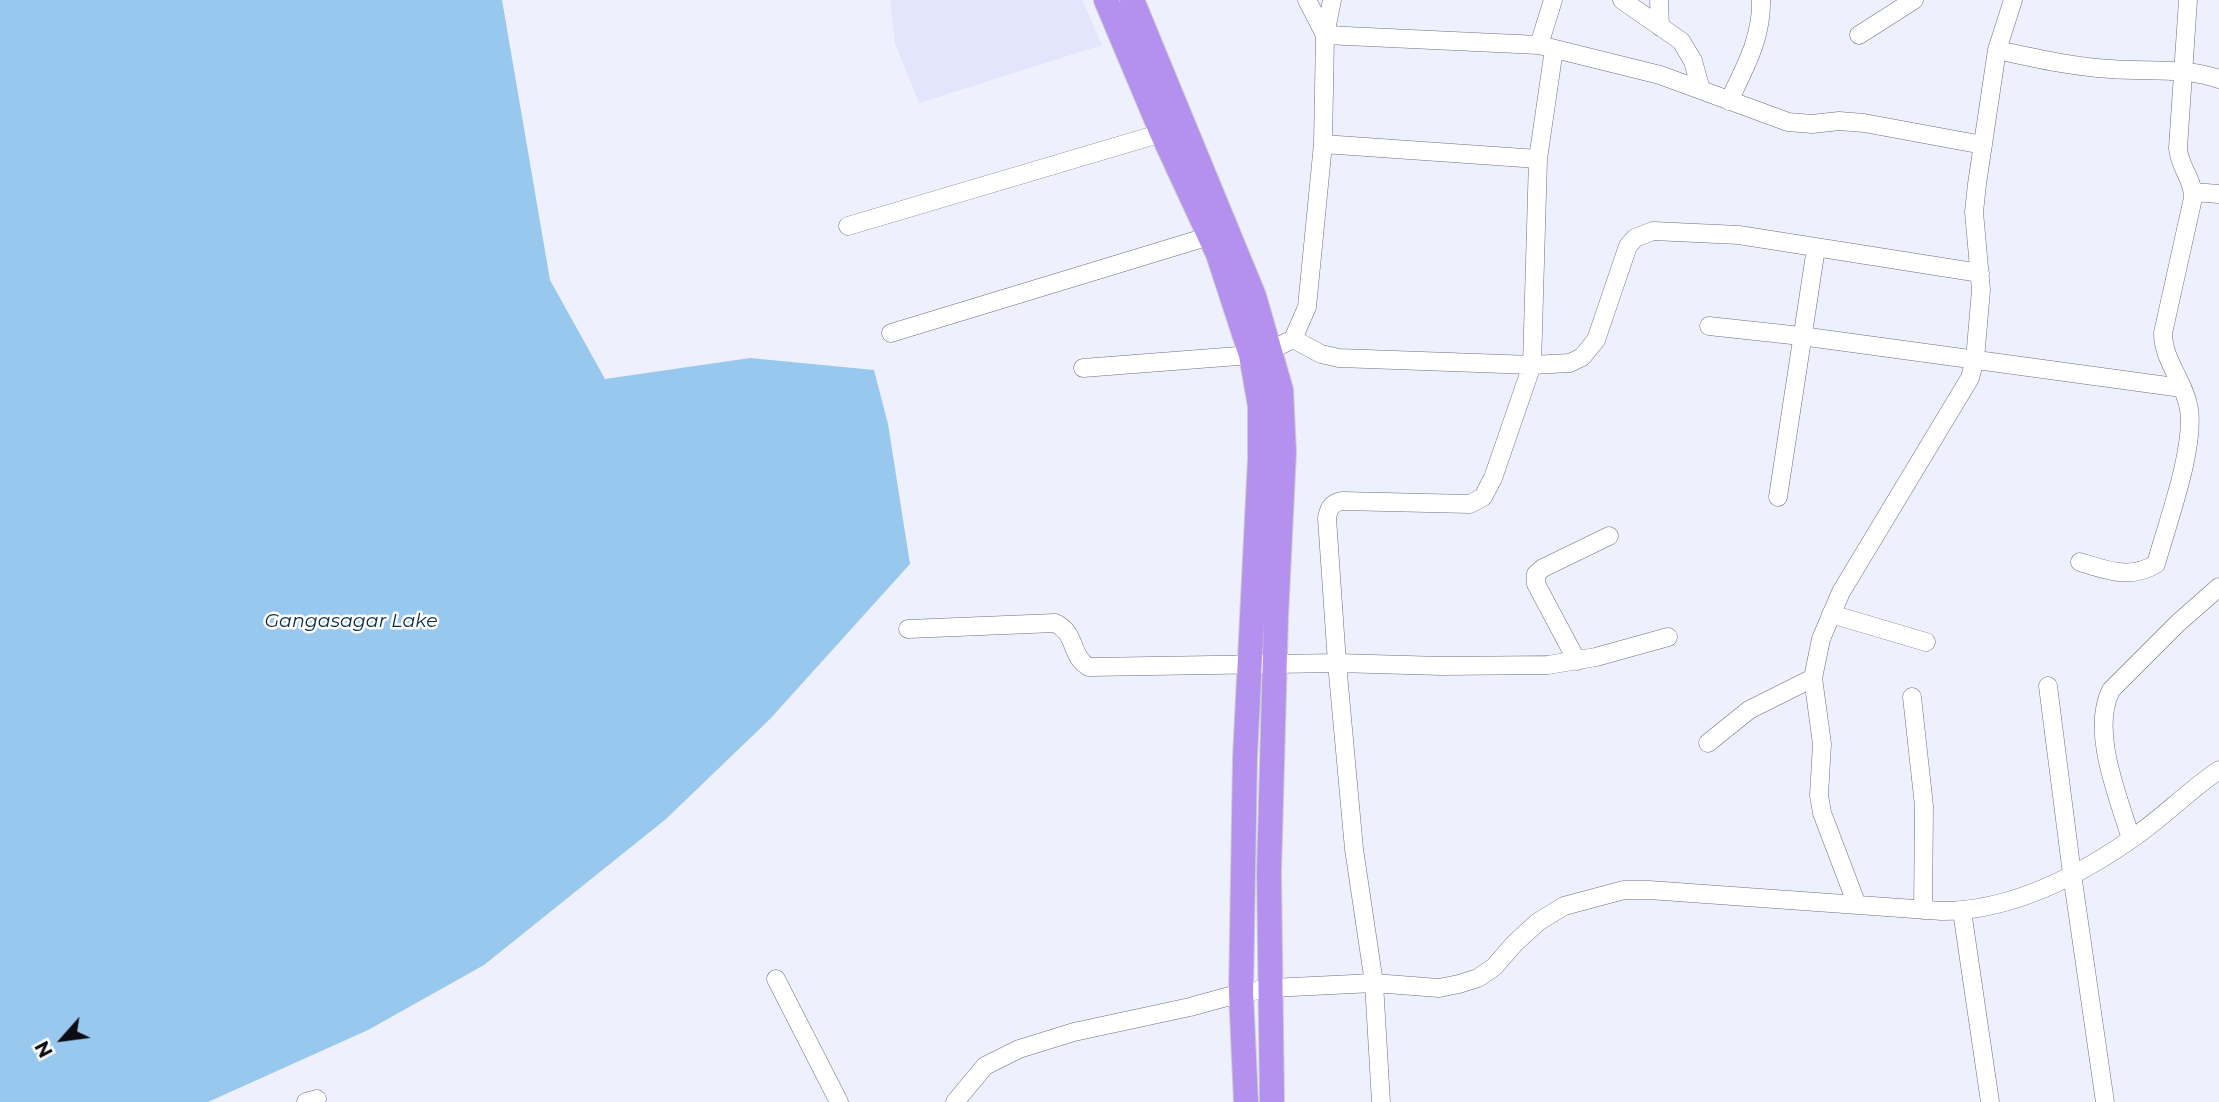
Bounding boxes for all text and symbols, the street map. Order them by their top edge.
water label: Gangasagar Lake [264,610,438,632]
north arrow [28,1004,98,1074]
text: N [30,1037,58,1061]

